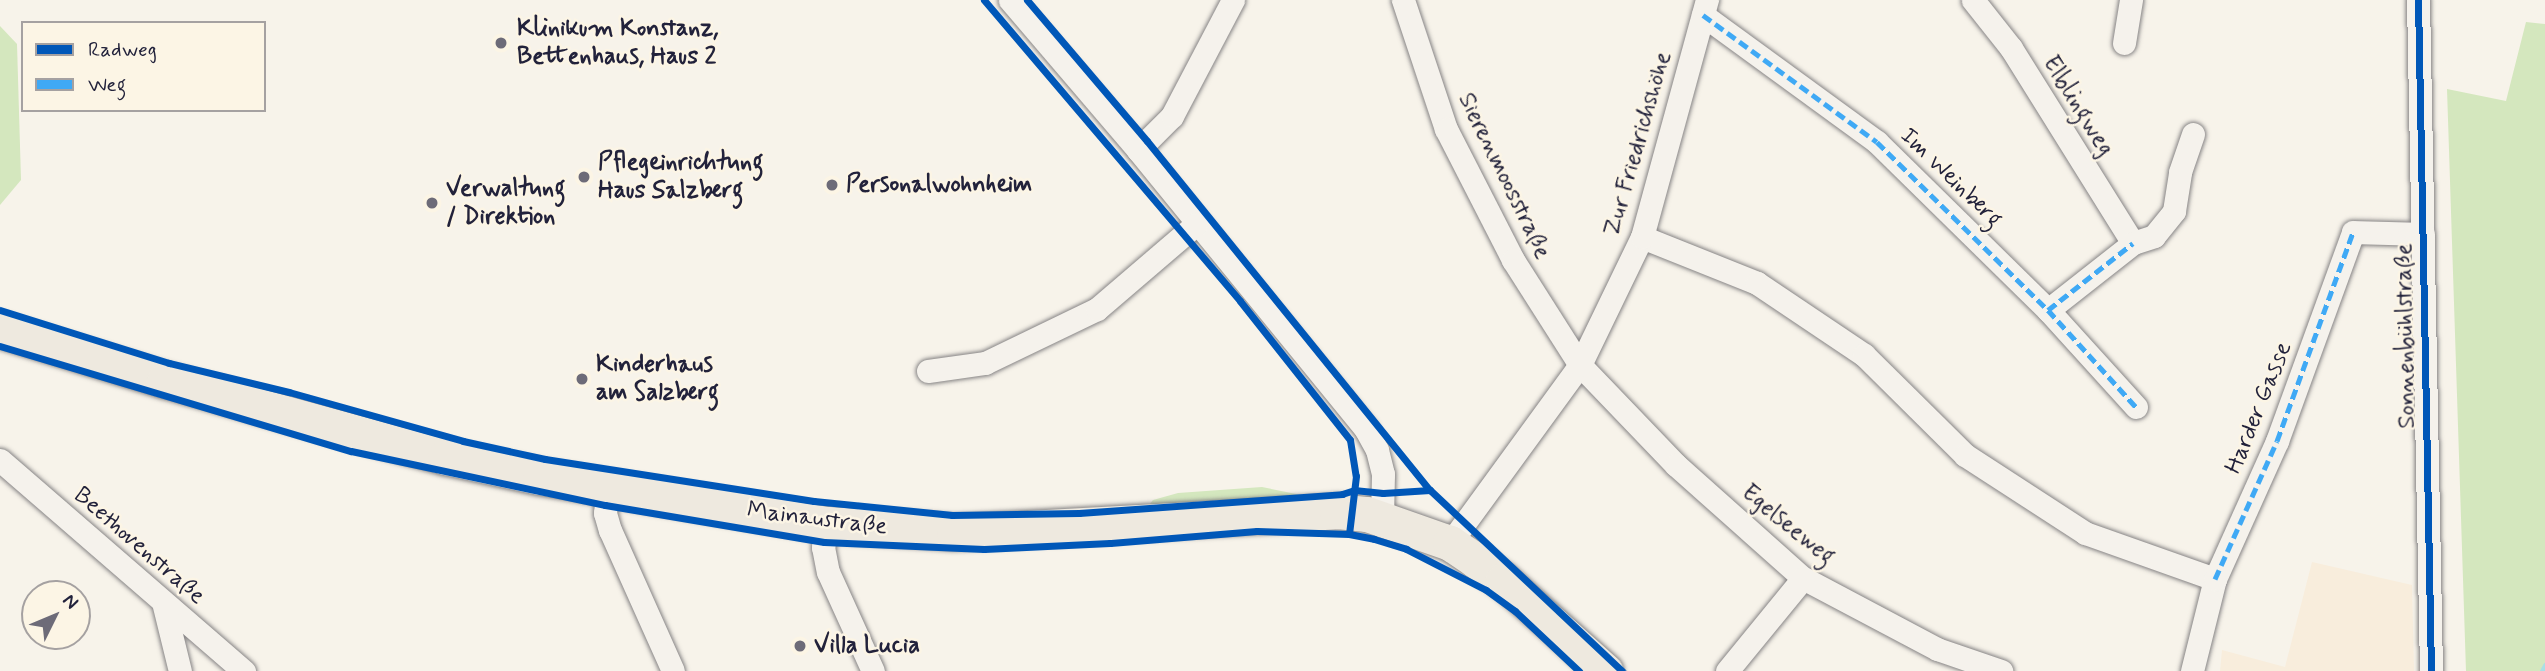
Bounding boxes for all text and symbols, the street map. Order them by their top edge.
place label: Klinikum Konstanz, Bettenhaus, Haus 2 [517,15,719,71]
legend [21,21,266,112]
marker: Klinikum Konstanz, Bettenhaus, Haus 2 [491,33,511,53]
text: Radweg [88,36,157,64]
street label: Zur Friedrichshöhe [1598,49,1678,239]
street label: Elblingweg [2036,51,2120,161]
text: Weg [88,71,126,99]
street label: Sierenmoosstraße [1451,88,1557,264]
street label: Im Weinberg [1893,121,2009,235]
place label: Pflegeinrichtung Haus Salzberg [598,149,763,205]
marker: Pflegeinrichtung Haus Salzberg [576,169,592,185]
place label: Personalwohnheim [846,171,1032,199]
place label: Verwaltung / Direktion [446,175,565,231]
marker: Personalwohnheim [824,177,840,193]
marker: Verwaltung / Direktion [424,195,440,211]
street label: Sonnenbühlstraße [2390,243,2422,429]
street label: Harder Gasse [2220,340,2298,476]
place label: Kinderhaus am Salzberg [596,351,722,407]
marker: Kinderhaus am Salzberg [574,371,590,387]
street label: Egelseeweg [1735,479,1841,571]
street label: Beethovenstraße [67,481,211,611]
street label: Mainaustraße [745,496,889,542]
north arrow [21,580,91,650]
text: N [57,589,84,615]
place label: Villa Lucia [814,632,920,660]
marker: Villa Lucia [792,638,808,654]

